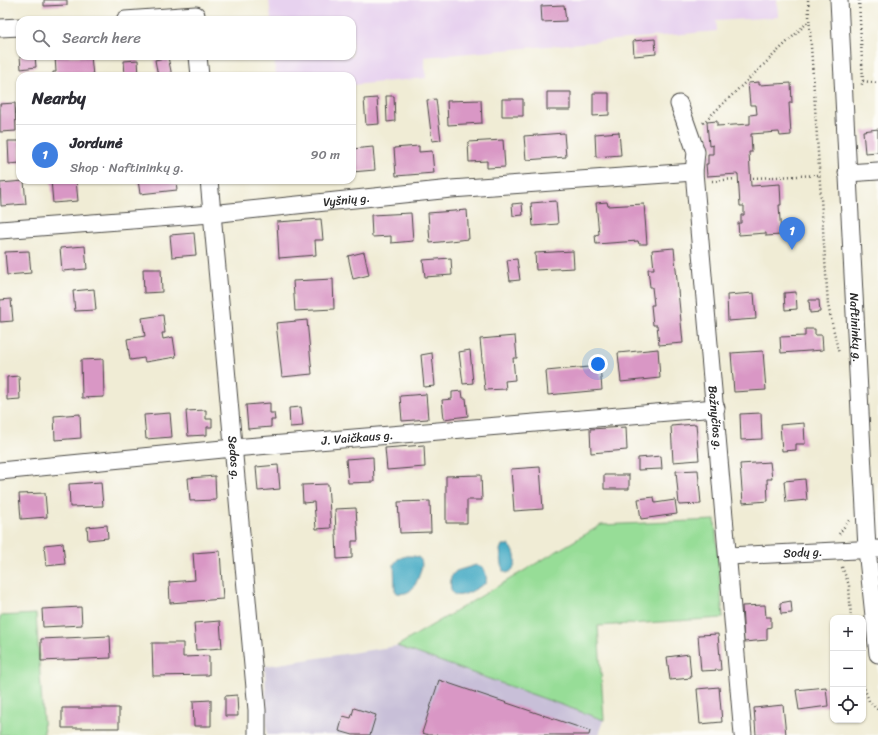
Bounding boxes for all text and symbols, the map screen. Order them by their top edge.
search box [16,16,356,60]
text: Search here [62,25,141,51]
icon: search [30,27,52,49]
text: Nearby [32,83,86,113]
text: Jordunė [70,130,123,156]
text: 1 [42,143,48,166]
text: 90 m [310,143,340,166]
text: Shop · Naftininkų g. [70,156,184,179]
street label: Vyšnių g. [322,187,371,213]
pin: 1 [779,217,805,250]
street label: Naftininkų g. [843,292,868,363]
your location [588,354,608,374]
street label: Bažnyčios g. [702,385,729,451]
street label: J. Vaičkaus g. [320,424,394,452]
street label: Sedos g. [221,435,247,481]
street label: Sodų g. [783,541,823,564]
map controls [830,615,866,723]
button: + [830,615,866,651]
button: − [830,651,866,687]
button: locate [830,687,866,723]

